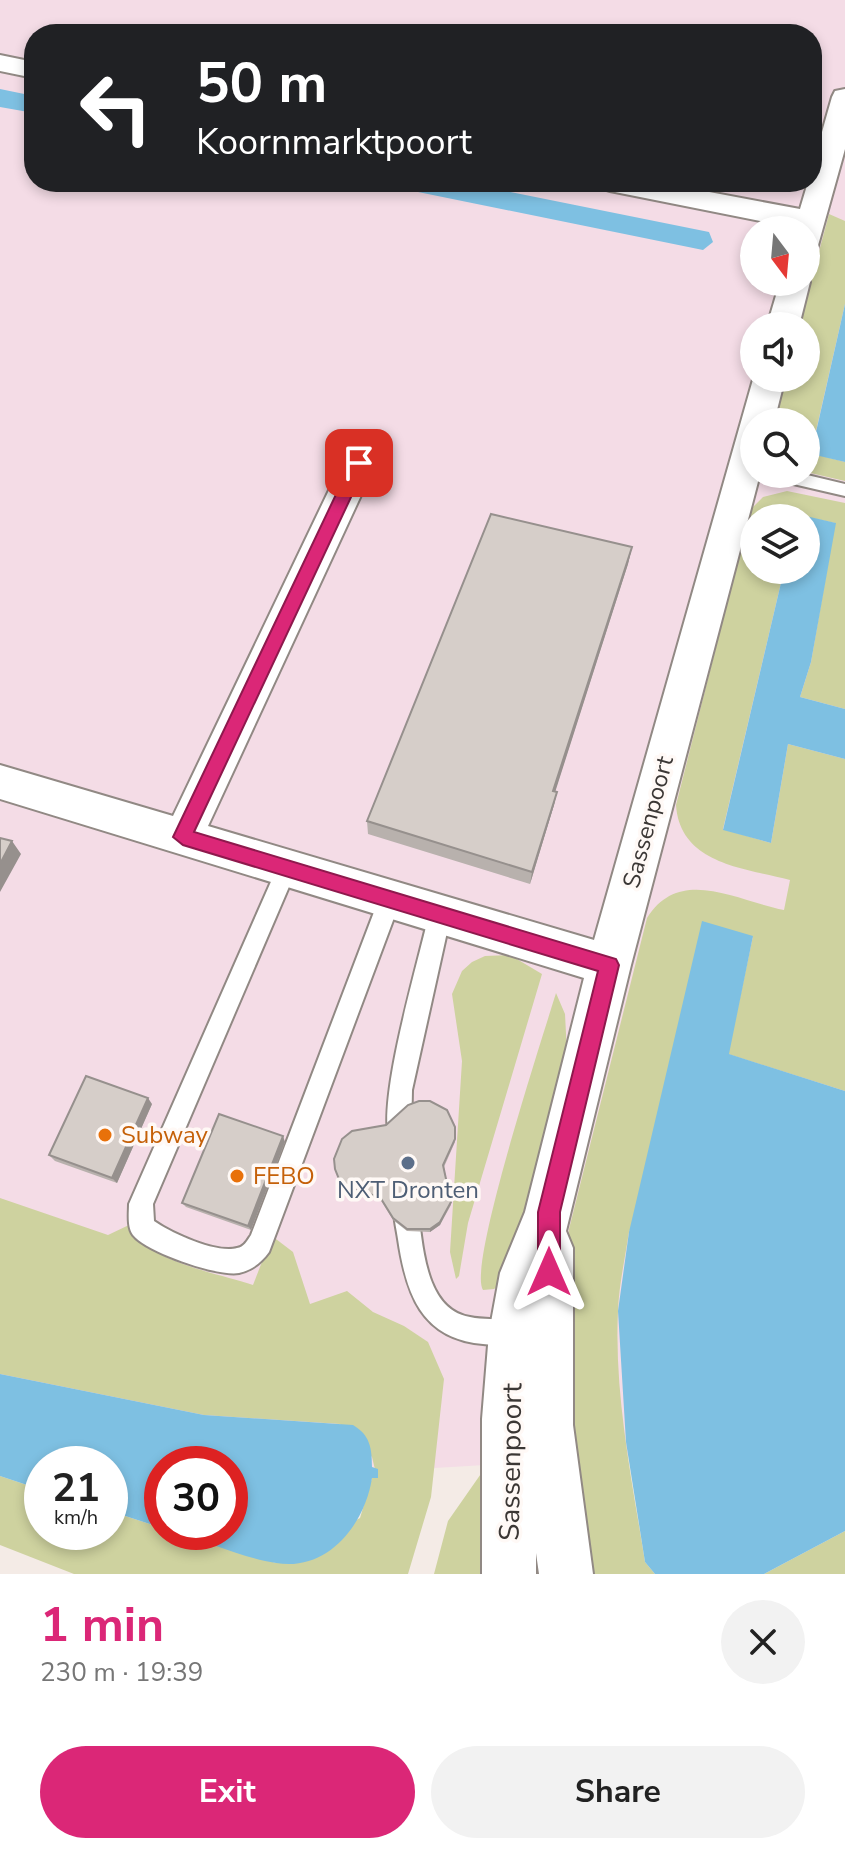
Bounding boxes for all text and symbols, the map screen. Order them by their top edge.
text: 50 m [196,45,327,122]
icon: left [64,56,168,160]
text: Koornmarktpoort [196,118,472,167]
north arrow [740,216,820,296]
map controls [740,216,820,584]
button: sound [740,312,820,392]
button: search [740,408,820,488]
pin [325,429,393,497]
icon: arrive [337,441,381,485]
button: layers [740,504,820,584]
street label: Sassenpoort [615,752,681,891]
place label: Subway [121,1119,209,1151]
marker: Subway [96,1126,114,1144]
marker: NXT Dronten [399,1154,417,1172]
place label: FEBO [253,1160,315,1192]
marker: FEBO [228,1167,246,1185]
place label: NXT Dronten [337,1174,479,1206]
position arrow [507,1230,591,1314]
street label: Sassenpoort [491,1383,531,1541]
speed limit sign: 30 [144,1446,248,1550]
text: 21 [52,1461,100,1515]
text: km/h [54,1504,98,1531]
text: 1 min [40,1592,164,1658]
button: close [721,1600,805,1684]
text: 230 m · 19:39 [40,1655,203,1690]
button: Exit [40,1746,415,1838]
button: Share [431,1746,805,1838]

